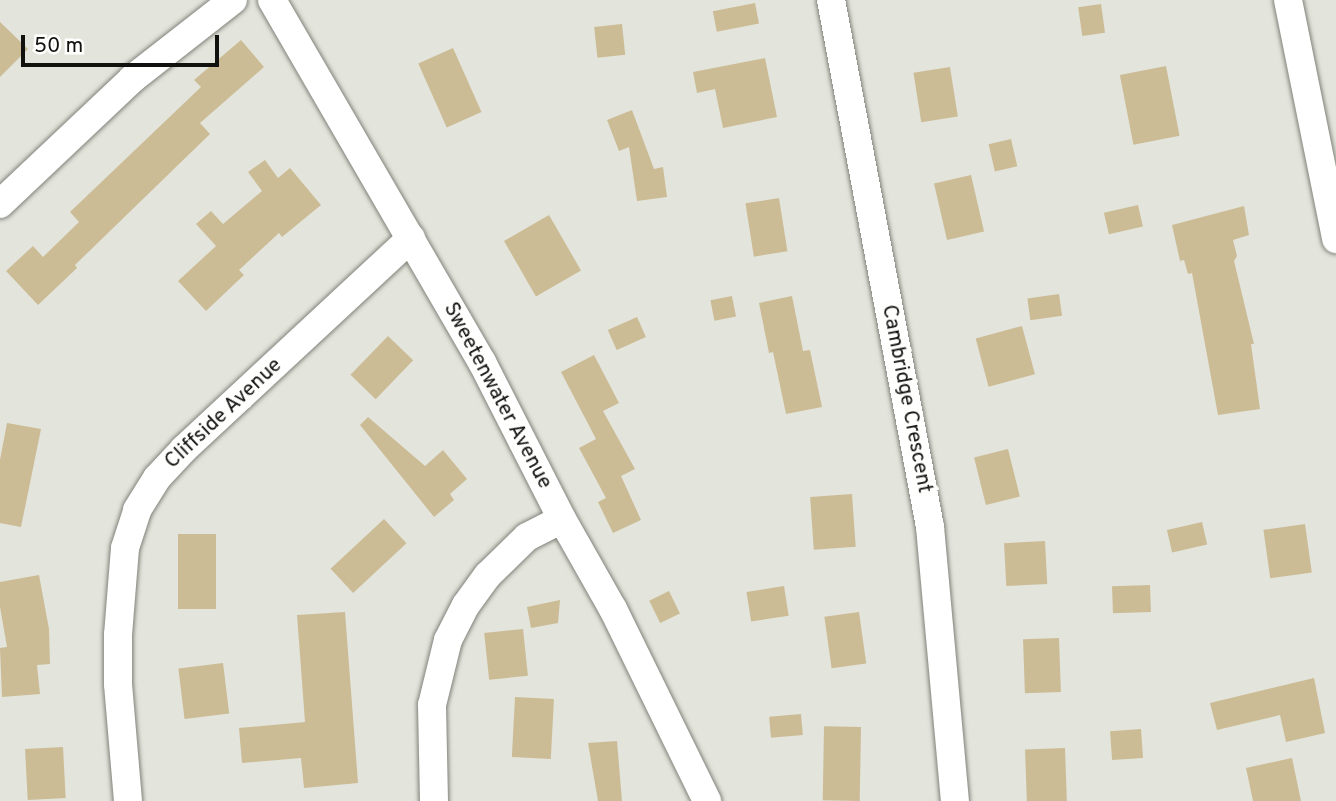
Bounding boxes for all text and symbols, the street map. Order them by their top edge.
scale bar [24,21,222,65]
text: 50 m [34,33,83,60]
street label: Sweetenwater Avenue [437,298,557,494]
street label: Cambridge Crescent [875,303,937,495]
street label: Cliffside Avenue [160,353,288,475]

